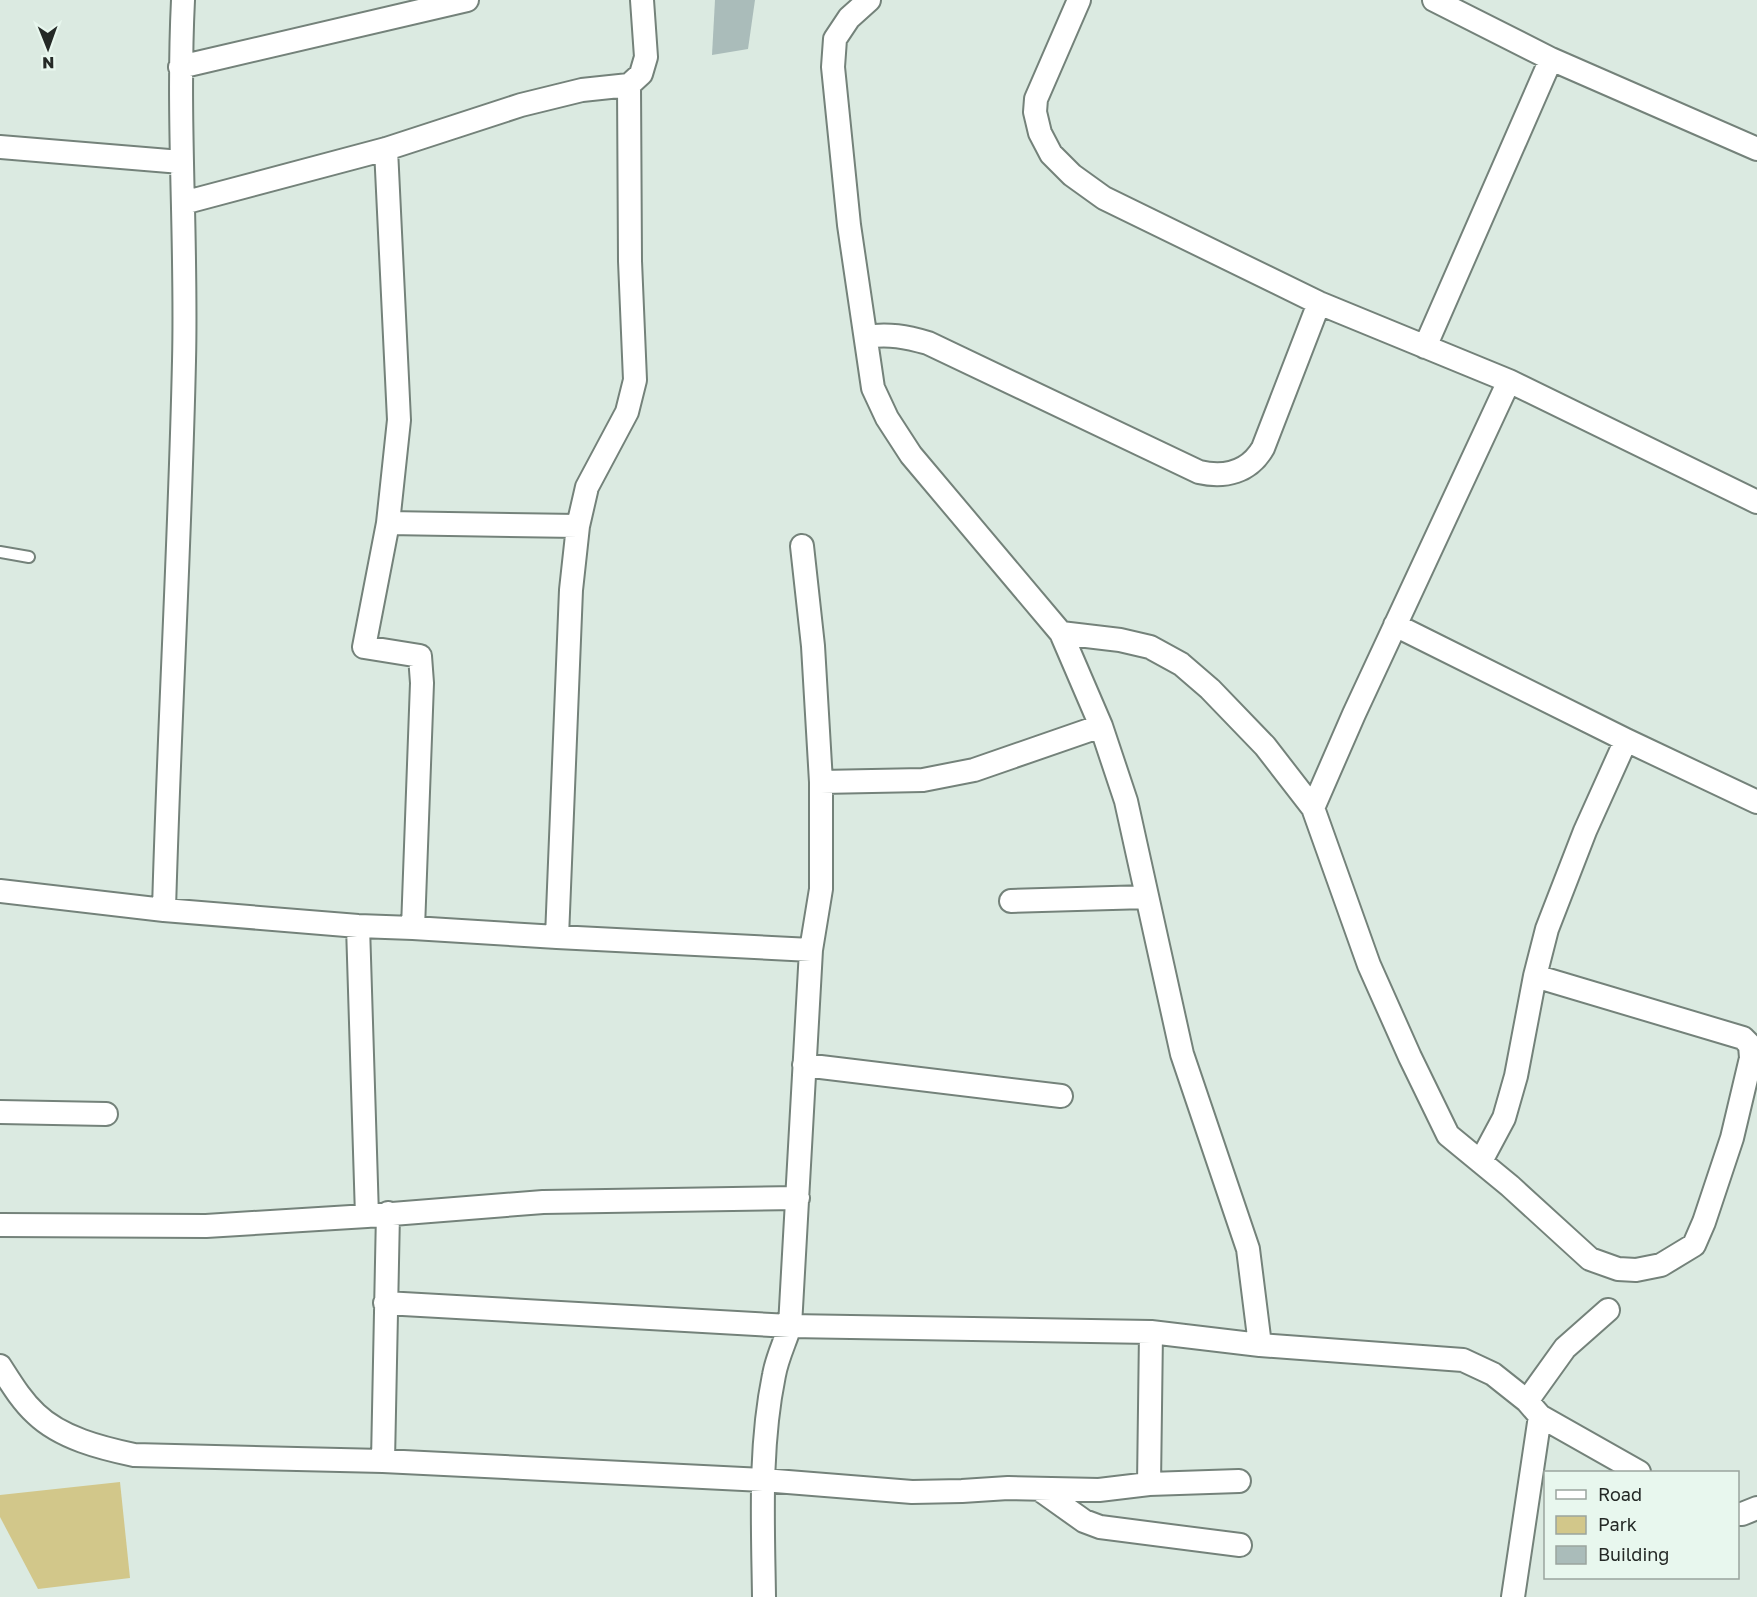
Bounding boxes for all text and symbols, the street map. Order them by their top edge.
north arrow [18,18,78,78]
text: N [42,53,55,73]
legend [1544,1471,1739,1579]
text: Road [1598,1483,1642,1505]
text: Park [1598,1513,1637,1535]
text: Building [1598,1543,1669,1565]

